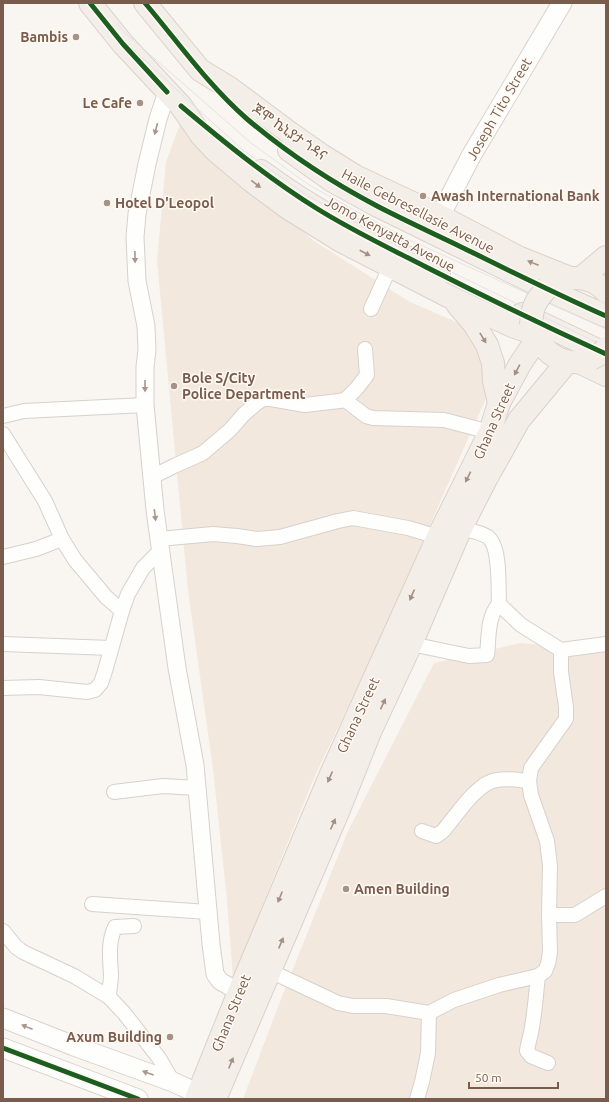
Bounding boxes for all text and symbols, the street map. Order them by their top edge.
place label: Bambis [20,29,68,45]
marker: Bambis [71,32,81,42]
street label: Joseph Tito Street [463,54,535,163]
place label: Le Cafe [83,95,132,111]
marker: Le Cafe [135,98,145,108]
street label: ጆሞ ኬኒያታ ጎዳና [250,101,330,163]
one-way arrow [152,123,158,135]
street label: Haile Gebresellasie Avenue [339,165,497,257]
one-way arrow [250,180,261,188]
place label: Awash International Bank [431,188,600,204]
marker: Awash International Bank [418,191,428,201]
street label: Jomo Kenyatta Avenue [322,193,458,275]
place label: Hotel D'Leopol [115,195,214,211]
marker: Hotel D'Leopol [102,198,112,208]
one-way arrow [359,250,371,257]
one-way arrow [132,251,138,264]
one-way arrow [527,260,539,266]
one-way arrow [479,333,487,343]
one-way arrow [514,365,520,376]
place label: Bole S/City Police Department [182,370,306,402]
one-way arrow [142,380,148,393]
street label: Ghana Street [470,380,518,462]
marker: Bole S/City Police Department [169,381,179,391]
one-way arrow [465,472,471,483]
one-way arrow [152,509,159,521]
one-way arrow [409,589,415,601]
street label: Ghana Street [333,674,383,756]
one-way arrow [380,699,386,710]
one-way arrow [327,771,333,783]
one-way arrow [330,819,336,830]
place label: Amen Building [354,881,450,897]
marker: Amen Building [341,884,351,894]
one-way arrow [276,892,282,904]
one-way arrow [278,938,284,949]
street label: Ghana Street [208,972,254,1054]
one-way arrow [21,1024,32,1030]
place label: Axum Building [66,1029,162,1045]
marker: Axum Building [165,1032,175,1042]
one-way arrow [228,1058,234,1069]
scale bar [469,1064,558,1090]
one-way arrow [142,1070,154,1076]
text: 50 m [475,1071,502,1084]

